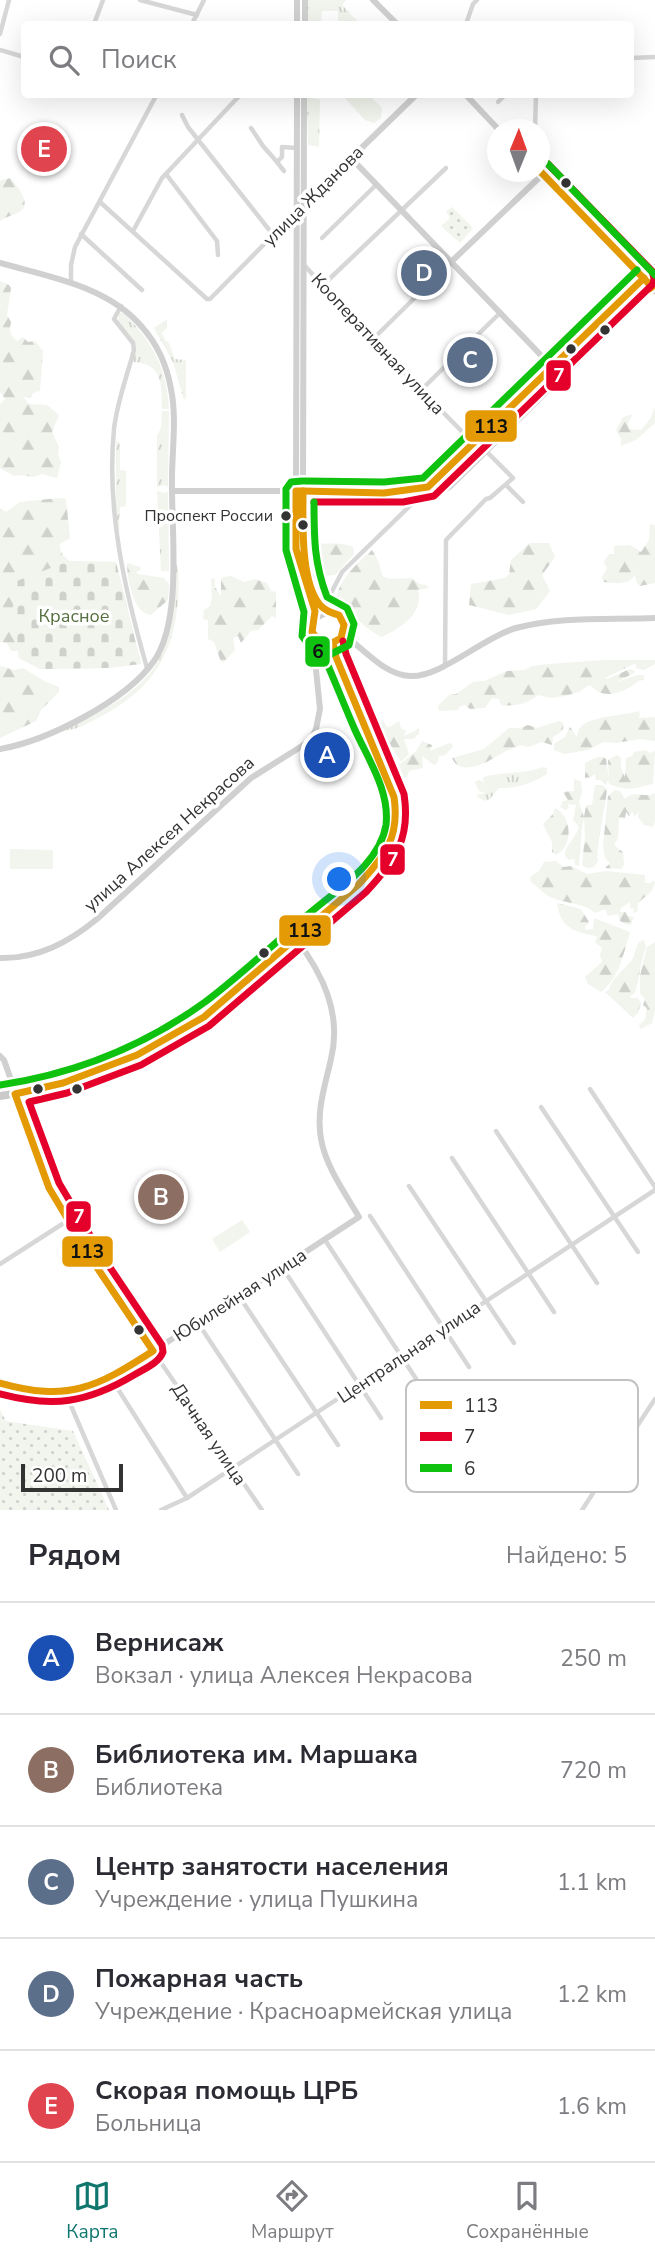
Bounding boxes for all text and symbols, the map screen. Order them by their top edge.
search box [21,21,634,98]
icon: search [45,41,83,79]
text: Поиск [101,42,177,77]
north arrow [487,119,550,182]
pin: E [21,123,67,175]
street label: улица Жданова [258,141,368,251]
unlabelled marker [559,176,573,190]
pin: D [401,247,447,299]
street label: Кооперативная улица [306,268,450,420]
unlabelled marker [598,323,612,337]
pin: C [447,334,493,386]
unlabelled marker [564,342,578,356]
line badge: 7 [545,359,572,392]
text: 7 [553,363,565,389]
line badge: 113 [464,409,518,443]
text: 113 [474,414,508,440]
place label: Проспект России [144,505,273,527]
marker: Проспект России [279,509,293,523]
unlabelled marker [296,518,310,532]
park label: Красное [39,604,109,628]
line badge: 6 [304,635,331,668]
text: 6 [312,639,324,665]
pin: A [304,729,350,781]
street label: улица Алексея Некрасова [79,751,259,917]
line badge: 7 [379,843,406,876]
text: 7 [387,847,399,873]
your location [322,862,356,896]
line badge: 113 [278,914,332,947]
text: 113 [288,918,322,944]
unlabelled marker [257,946,271,960]
unlabelled marker [31,1082,45,1096]
unlabelled marker [70,1082,84,1096]
pin: B [138,1171,184,1223]
line badge: 7 [65,1200,92,1233]
text: 7 [73,1204,85,1230]
line badge: 113 [61,1235,114,1268]
text: 113 [70,1239,104,1265]
street label: Юбилейная улица [169,1243,311,1347]
street label: Центральная улица [333,1295,485,1409]
unlabelled marker [132,1323,146,1337]
street label: Дачная улица [166,1378,252,1490]
legend [406,1380,638,1492]
text: 113 [464,1393,498,1419]
text: 7 [464,1424,475,1450]
text: 6 [464,1456,475,1482]
scale bar [21,1461,122,1493]
text: 200 m [32,1463,87,1489]
text: Рядом [28,1535,121,1576]
text: Найдено: 5 [506,1540,627,1571]
text: Вернисаж [95,1625,224,1660]
text: A [42,1643,60,1674]
text: 250 m [560,1643,627,1674]
text: Вокзал · улица Алексея Некрасова [95,1660,473,1691]
text: Библиотека им. Маршака [95,1737,418,1772]
text: B [43,1755,59,1786]
text: 720 m [560,1755,627,1786]
text: Библиотека [95,1772,223,1803]
text: Центр занятости населения [95,1849,449,1884]
text: C [43,1867,59,1898]
text: 1.1 km [557,1867,627,1898]
text: Учреждение · улица Пушкина [95,1884,419,1915]
text: Пожарная часть [95,1961,303,1996]
text: D [42,1979,60,2010]
text: 1.2 km [557,1979,627,2010]
text: Учреждение · Красноармейская улица [95,1996,512,2027]
text: Скорая помощь ЦРБ [95,2073,358,2108]
text: E [44,2091,58,2122]
text: 1.6 km [557,2091,627,2122]
text: Больница [95,2108,202,2139]
tab: Карта [66,2177,119,2245]
tab: Маршрут [251,2177,334,2245]
tab: Сохранённые [466,2177,589,2245]

